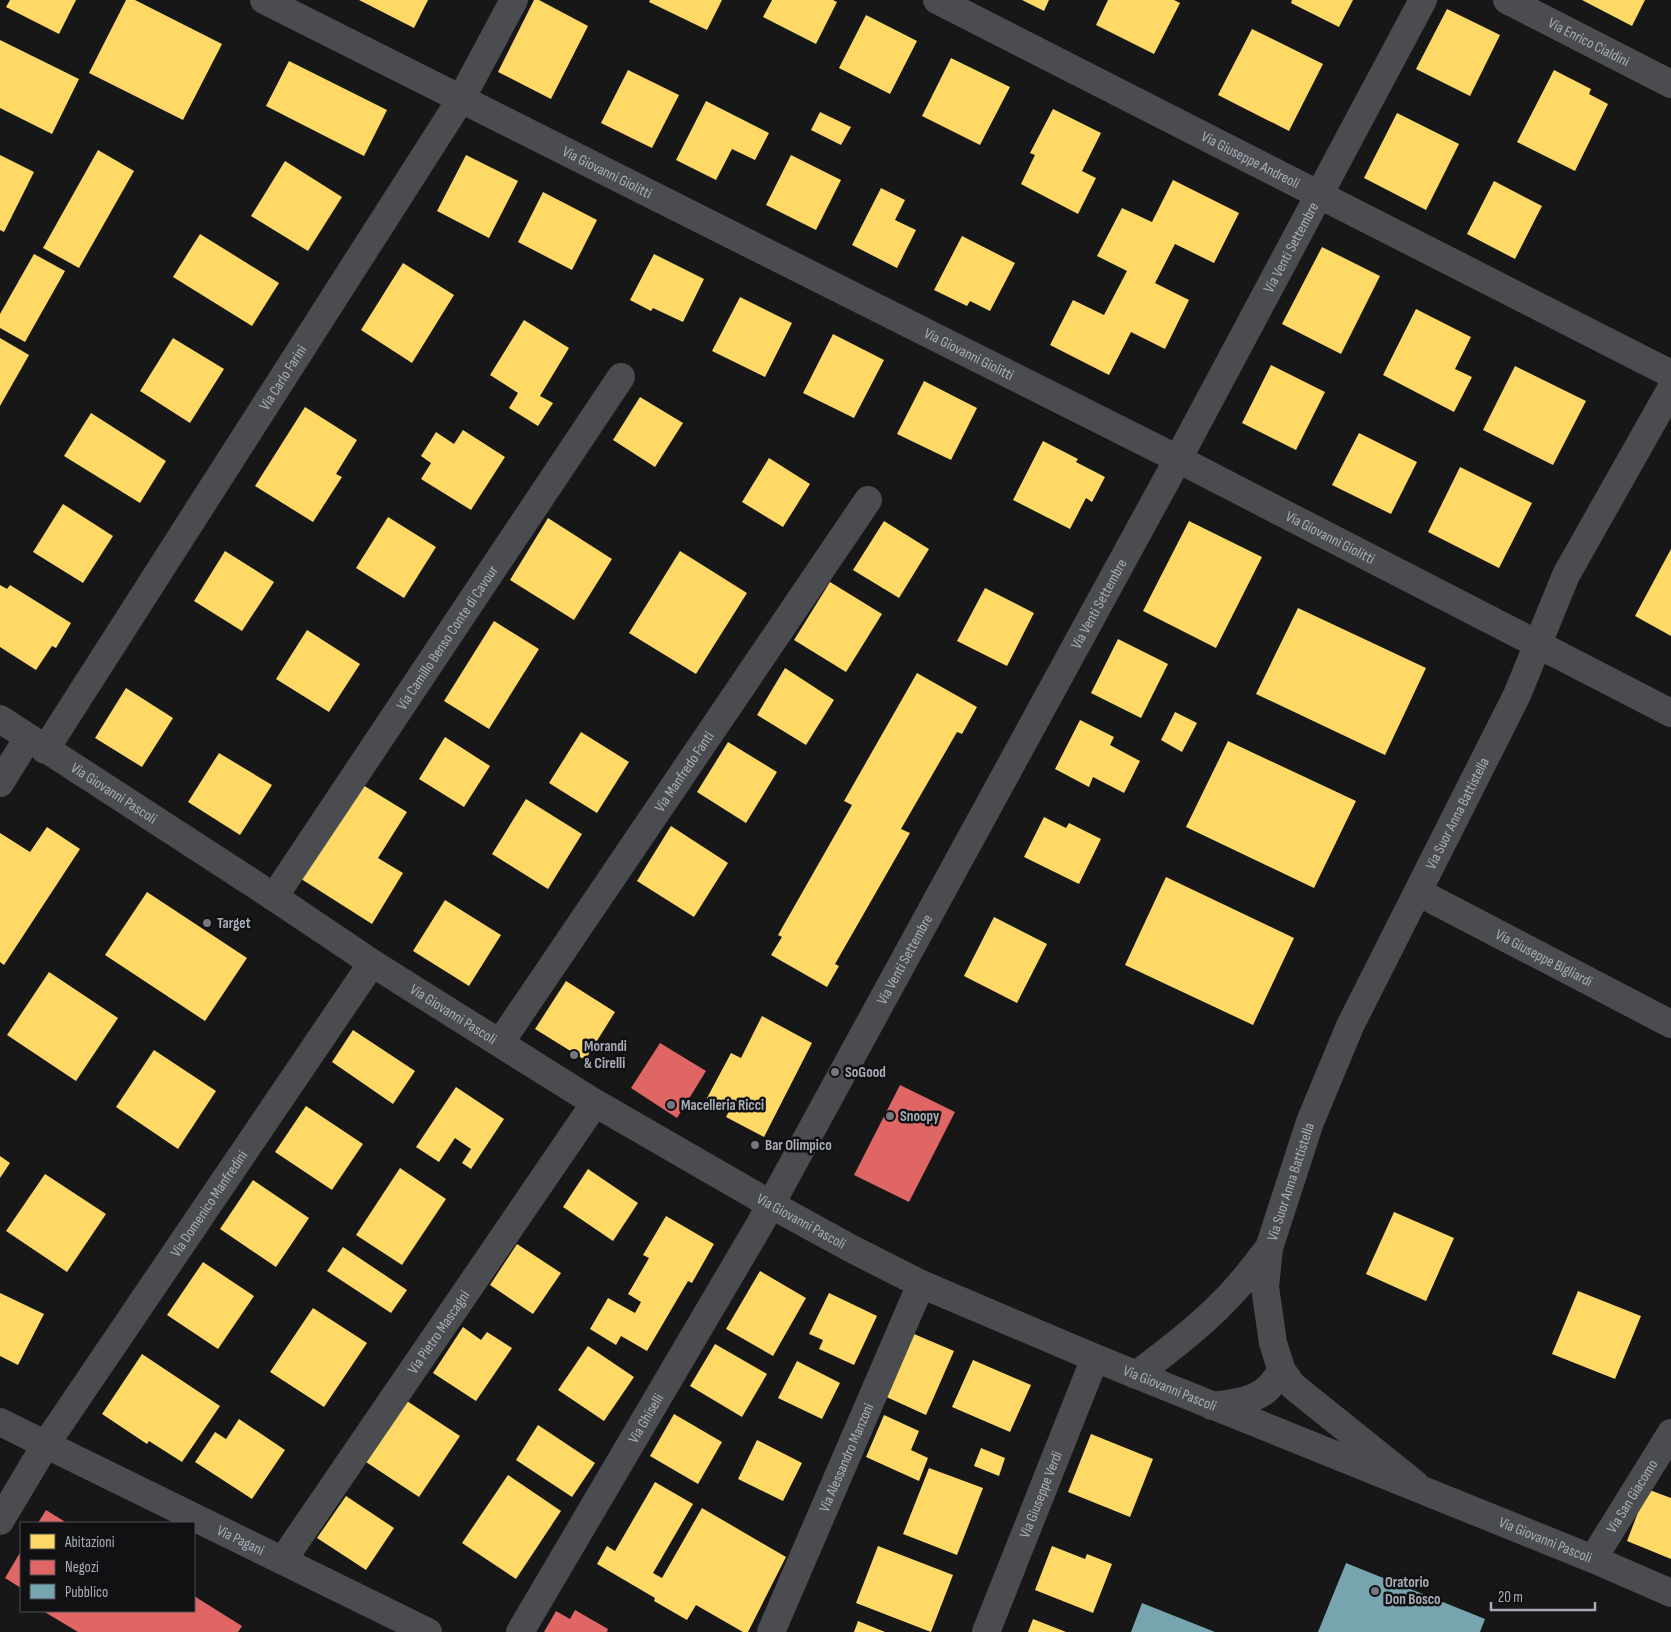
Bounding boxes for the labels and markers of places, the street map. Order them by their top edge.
place label: Target [217,914,251,933]
marker: Target [201,917,213,929]
place label: Morandi & Cirelli [584,1037,627,1073]
marker: Morandi & Cirelli [568,1049,580,1061]
place label: SoGood [845,1063,886,1082]
marker: SoGood [829,1066,841,1078]
place label: Macelleria Ricci [681,1096,764,1115]
marker: Macelleria Ricci [665,1099,677,1111]
place label: Snoopy [900,1107,940,1126]
marker: Snoopy [884,1110,896,1122]
place label: Bar Olimpico [765,1136,832,1155]
marker: Bar Olimpico [749,1139,761,1151]
place label: Oratorio Don Bosco [1385,1573,1441,1609]
marker: Oratorio Don Bosco [1369,1585,1381,1597]

